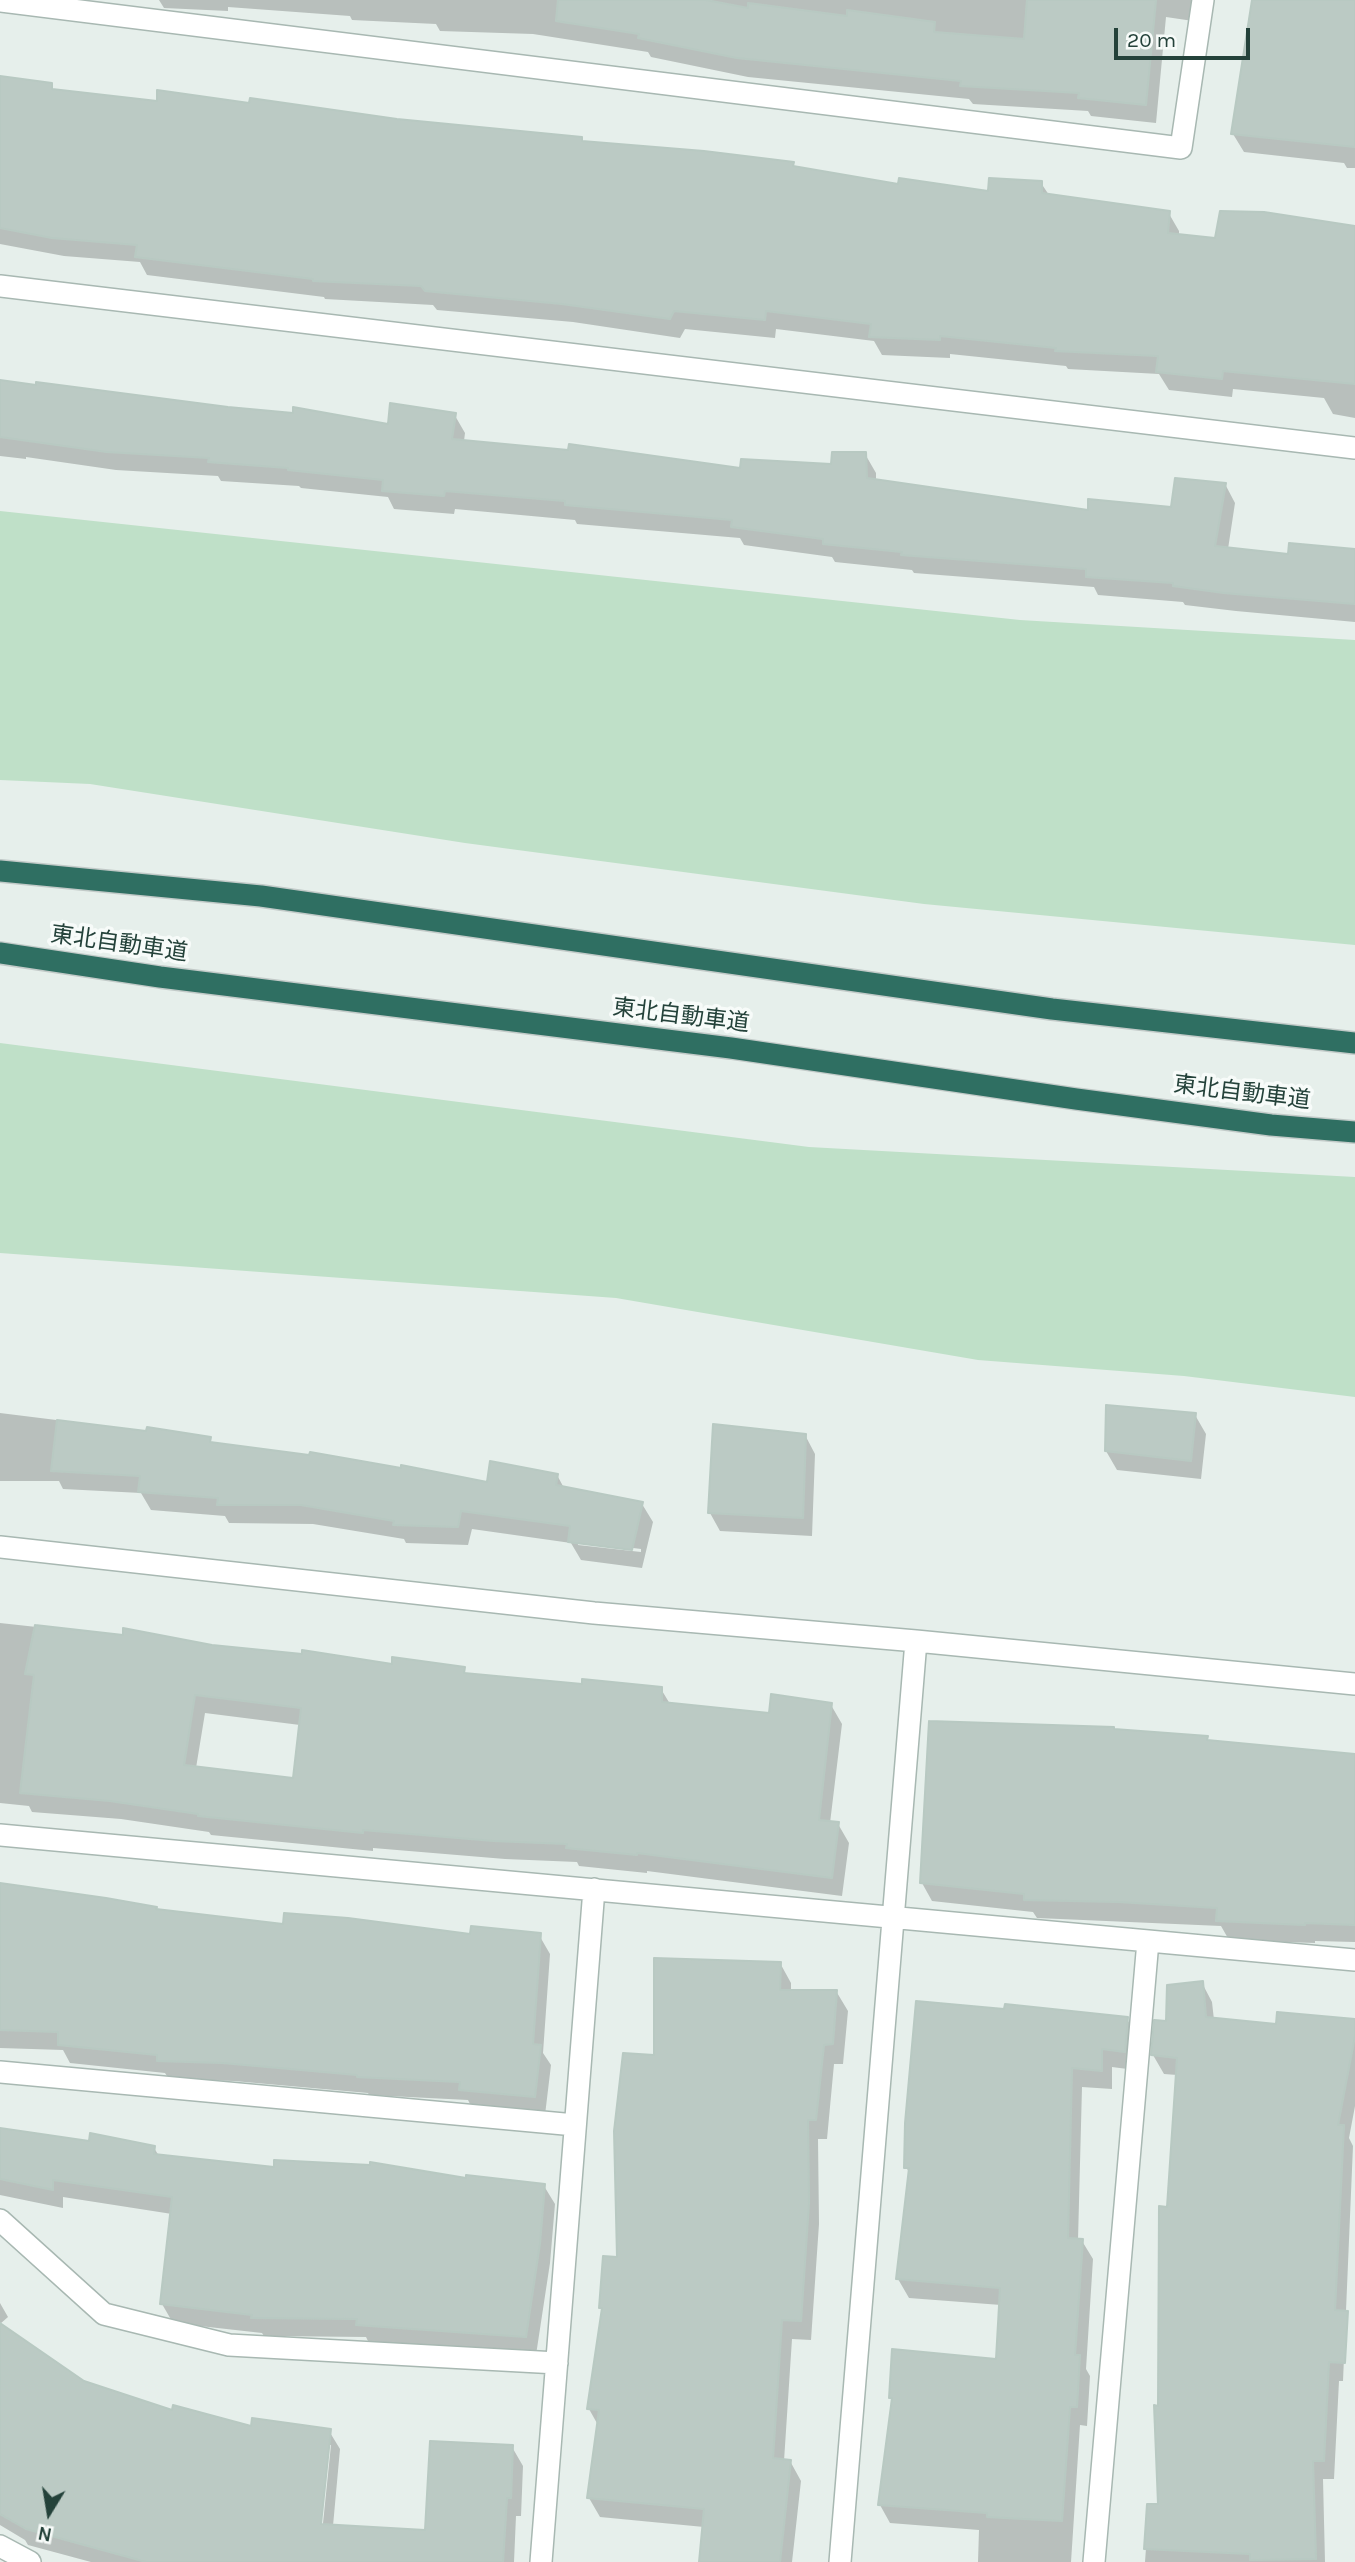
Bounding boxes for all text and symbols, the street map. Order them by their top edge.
scale bar [1117,14,1254,58]
text: 20 m [1127,28,1176,52]
street label: 東北自動車道 [49,921,189,967]
street label: 東北自動車道 [611,994,751,1038]
street label: 東北自動車道 [1172,1071,1312,1115]
north arrow [14,2478,84,2548]
text: N [36,2522,54,2546]

